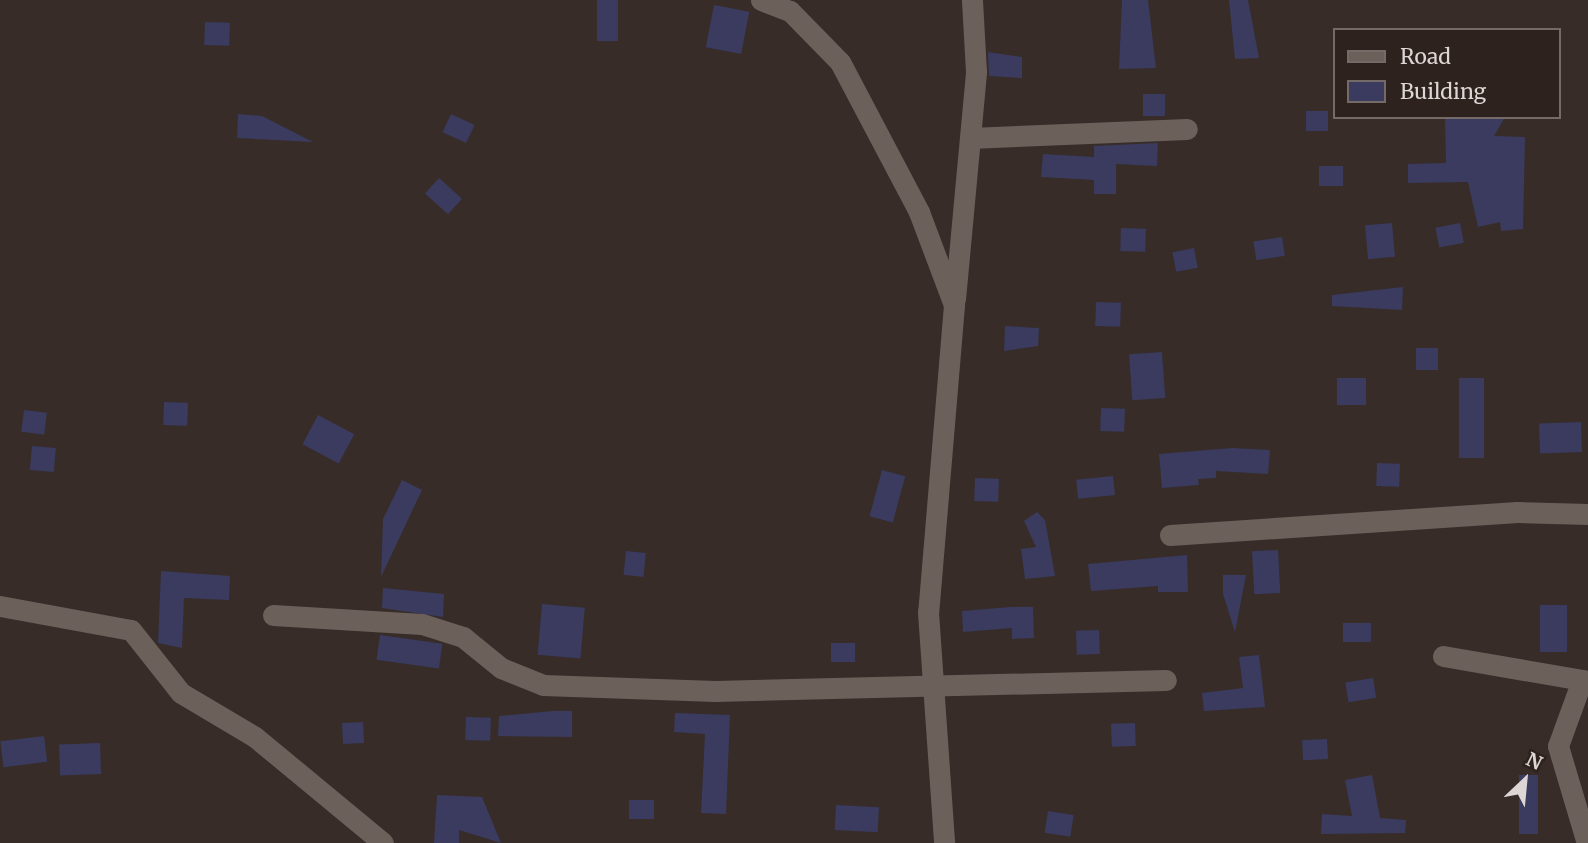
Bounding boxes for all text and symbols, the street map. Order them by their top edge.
legend [1332,28,1560,119]
text: Road [1400,43,1451,70]
text: Building [1400,78,1486,105]
north arrow [1490,745,1560,815]
text: N [1522,747,1546,775]

